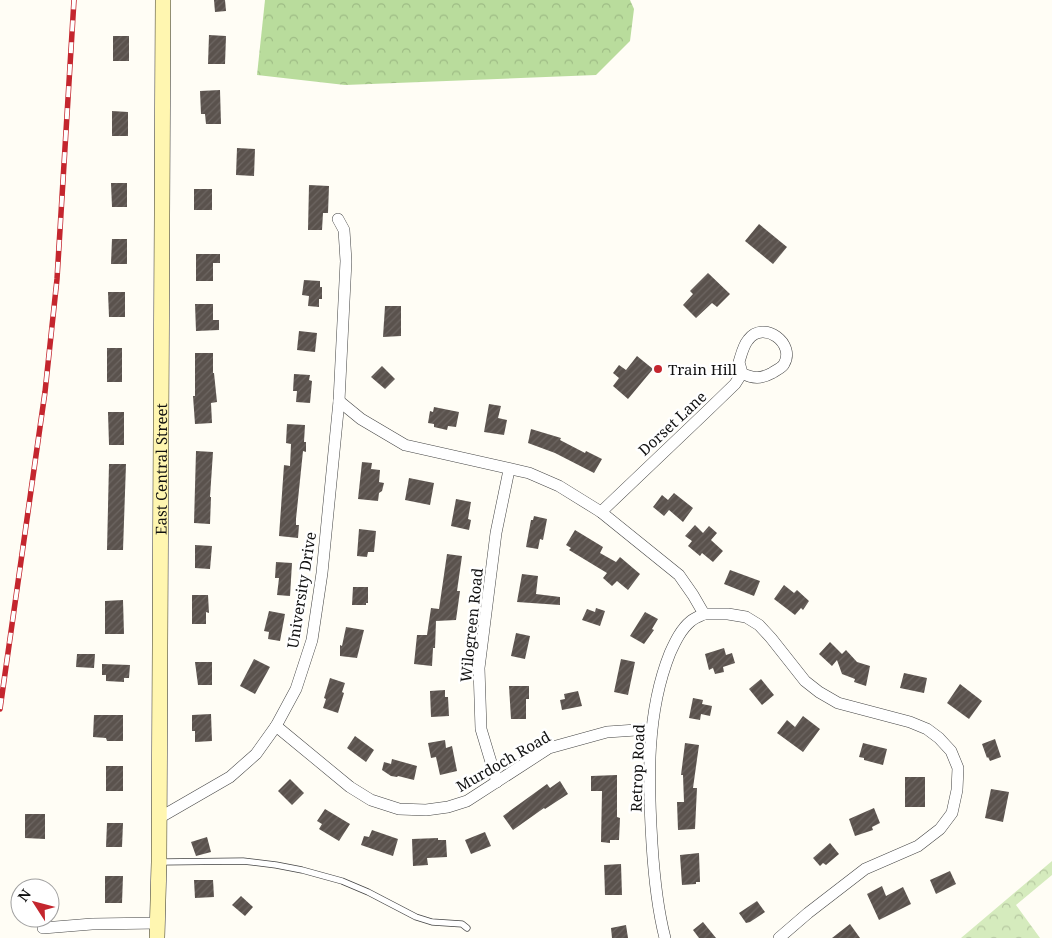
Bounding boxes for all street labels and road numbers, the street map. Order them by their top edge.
street label: Dorset Lane [634,386,710,460]
street label: East Central Street [151,403,171,535]
street label: University Drive [282,530,320,650]
street label: Wilogreen Road [455,567,487,683]
street label: Retrop Road [625,724,649,812]
street label: Murdoch Road [452,726,554,796]

